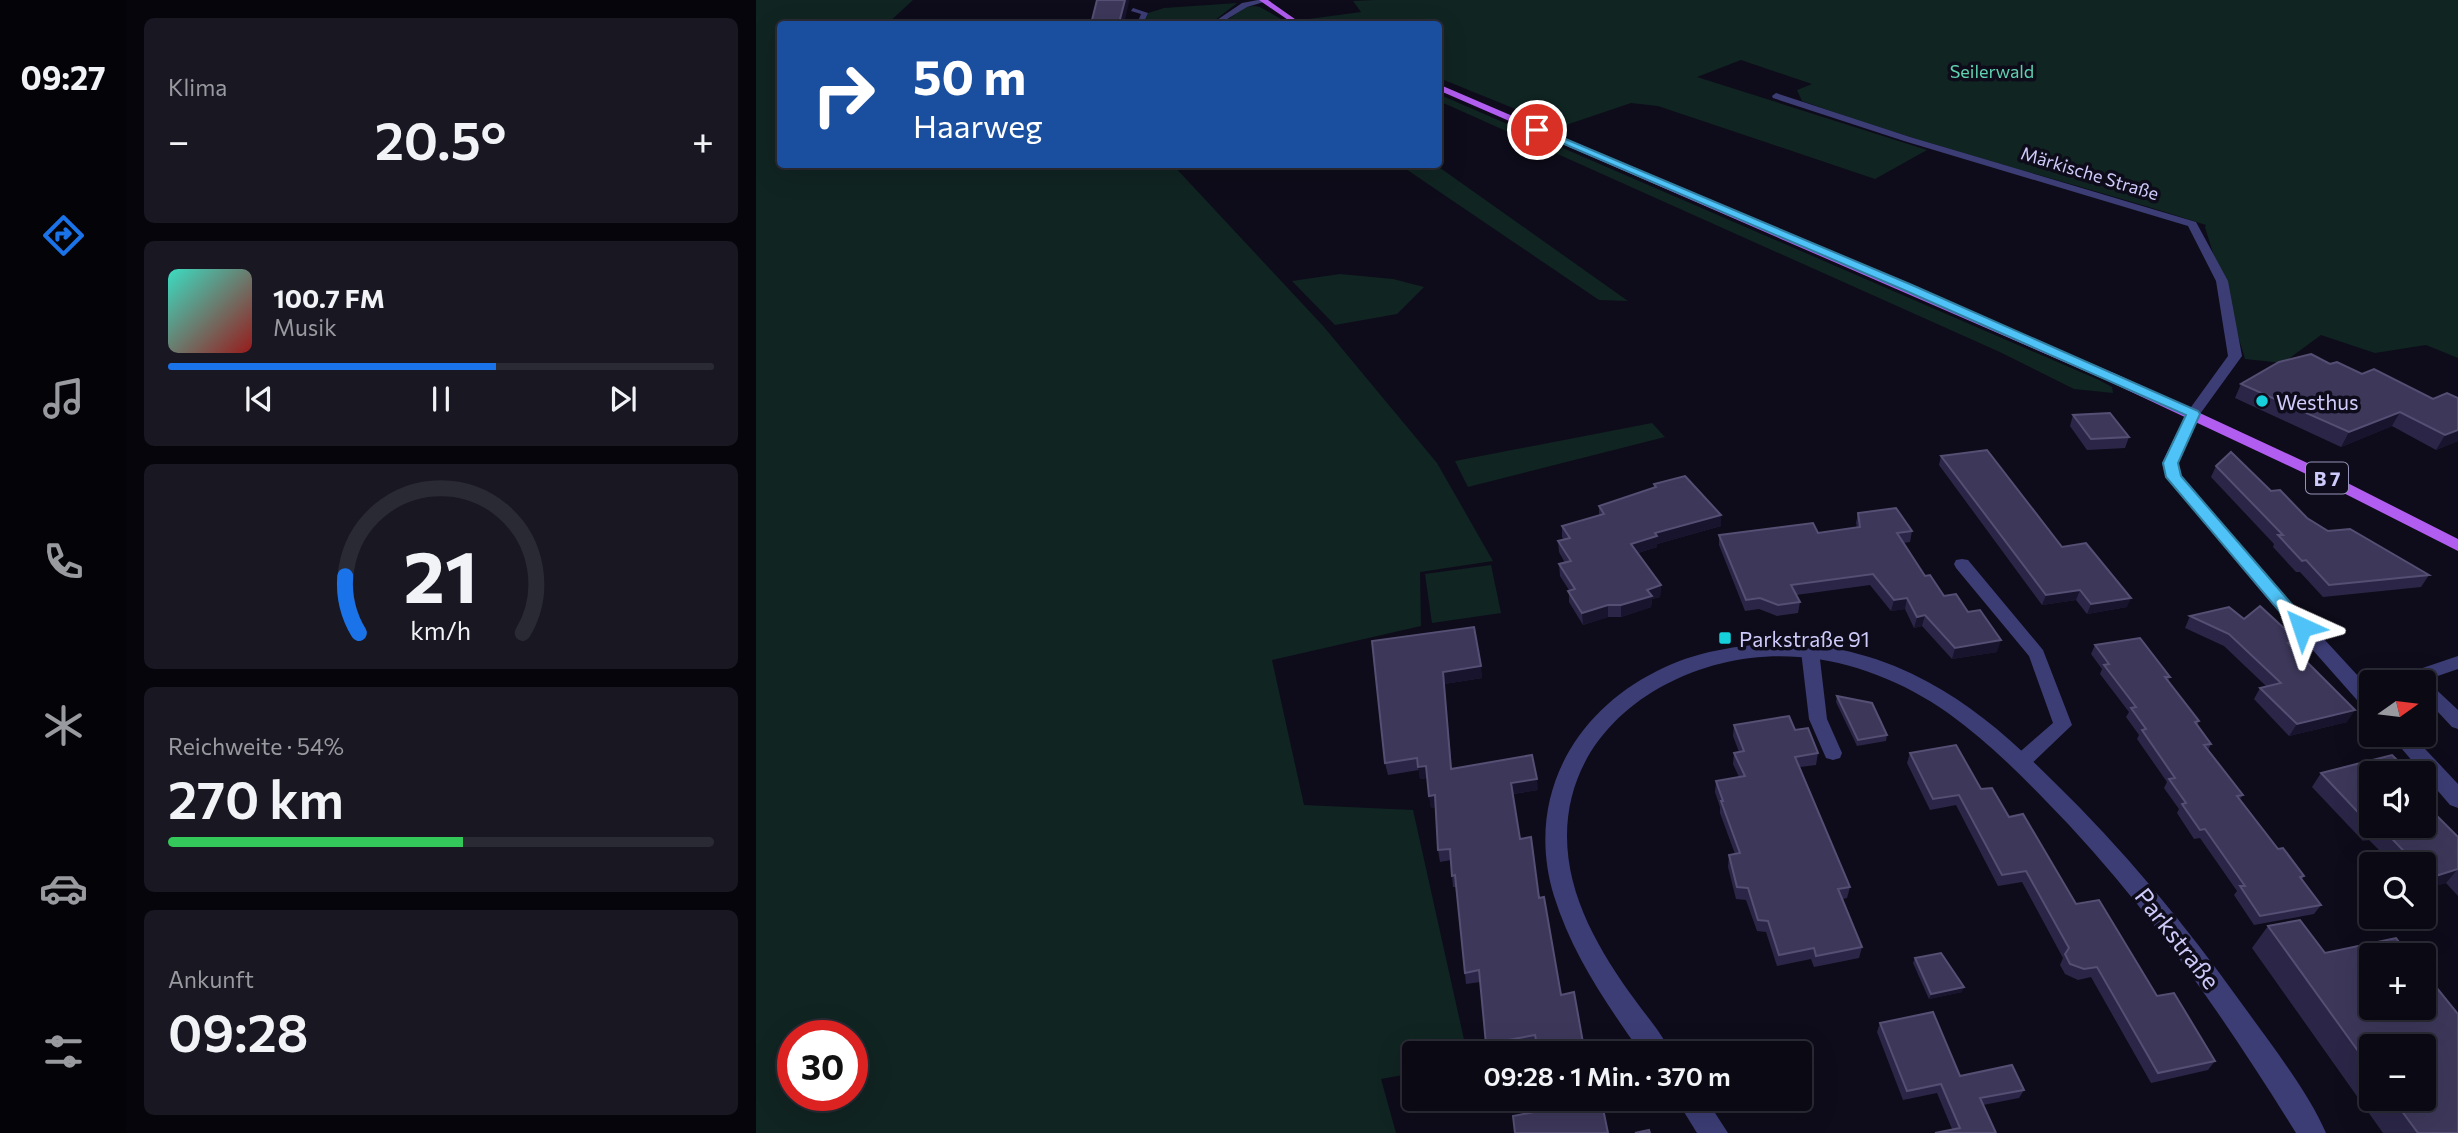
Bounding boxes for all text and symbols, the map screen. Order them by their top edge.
text: 50 m [913,45,1026,105]
icon: right [798,49,889,140]
text: 09:27 [20,57,106,97]
park label: Seilerwald [1950,60,2034,82]
text: Klima [168,73,227,101]
pin [1507,100,1567,160]
text: Haarweg [913,105,1043,145]
text: 20.5° [375,107,506,171]
icon: arrive [1518,111,1556,149]
text: − [168,116,190,163]
text: + [692,116,714,163]
street label: Märkische Straße [2018,142,2162,204]
icon: directions [39,211,88,260]
text: 100.7 FM [273,282,385,313]
text: Musik [273,313,337,341]
icon: music [39,374,88,423]
icon: previous [240,380,278,418]
icon: pause [422,380,460,418]
icon: next [604,380,642,418]
place label: Westhus [2276,389,2358,414]
marker: Westhus [2254,393,2270,409]
road number: B 7 [2306,463,2348,494]
text: 21 [404,529,478,618]
icon: phone [39,537,88,586]
position arrow [2265,590,2339,664]
text: km/h [411,614,471,644]
place label: Parkstraße 91 [1739,626,1870,651]
marker: Parkstraße 91 [1717,630,1733,646]
north arrow [2359,670,2436,747]
map controls [2359,670,2436,1111]
icon: climate [39,701,88,750]
text: Reichweite · 54% [168,732,344,760]
button: sound [2359,761,2436,838]
text: 270 km [168,766,344,830]
button: search [2359,852,2436,929]
icon: car [39,864,88,913]
street label: Parkstraße [2130,882,2226,994]
button: + [2359,943,2436,1020]
text: Ankunft [168,965,254,993]
text: 09:28 [168,999,309,1063]
speed limit sign: 30 [777,1020,868,1111]
icon: filters [39,1027,88,1076]
button: − [2359,1034,2436,1111]
text: 09:28 · 1 Min. · 370 m [1483,1060,1731,1091]

